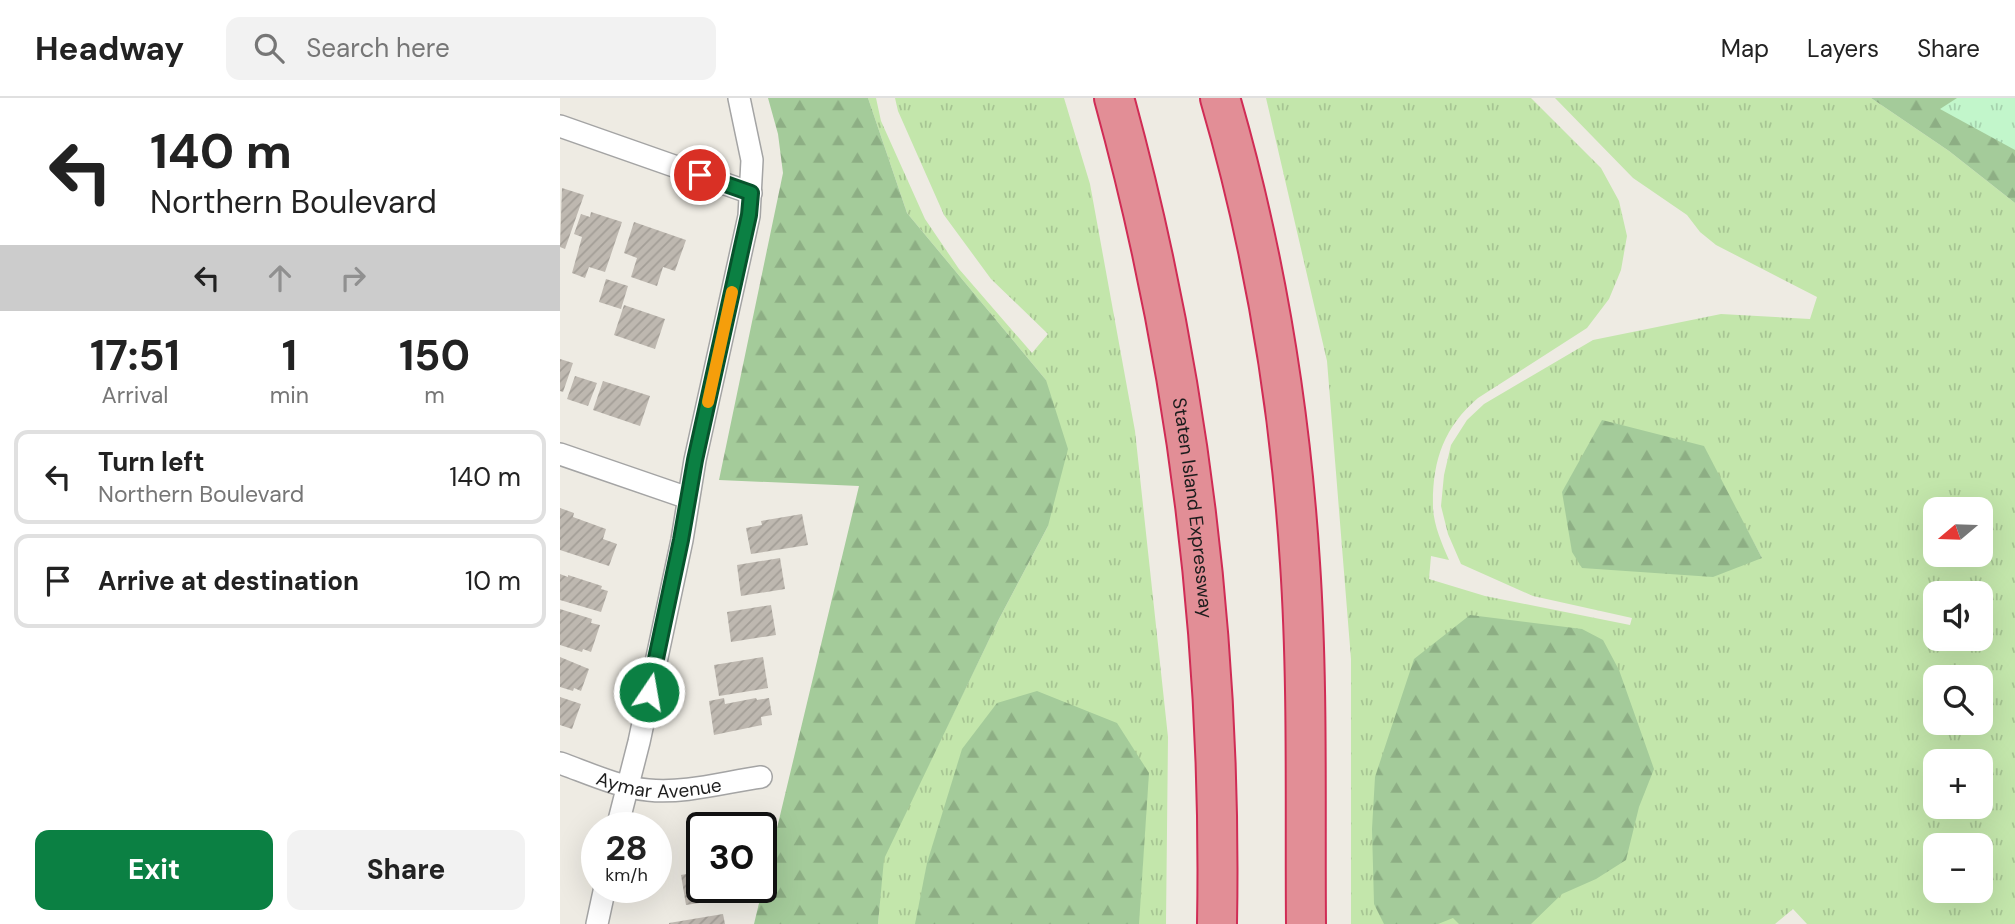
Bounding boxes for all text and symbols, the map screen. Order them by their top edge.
search box [226,17,716,80]
text: Headway [35,27,184,70]
icon: search [250,29,288,67]
text: Search here [306,31,450,65]
text: Map [1721,33,1769,64]
text: Layers [1807,33,1879,64]
text: Share [1917,33,1980,64]
text: 140 m [150,119,292,183]
icon: left [35,126,126,217]
pin [670,145,730,205]
icon: arrive [681,156,719,194]
text: Northern Boulevard [150,181,437,223]
icon: left [188,259,226,297]
icon: ahead [261,259,299,297]
icon: right [334,259,372,297]
text: 17:51 [90,328,180,383]
text: 1 [282,328,297,383]
text: 150 [399,328,470,383]
text: Arrival [101,380,168,410]
text: min [270,380,309,410]
text: m [424,380,445,410]
street label: Staten Island Expressway [1167,396,1219,620]
text: Turn left [98,445,205,479]
icon: left [39,458,77,496]
text: 140 m [449,460,521,494]
text: Northern Boulevard [98,479,304,509]
north arrow [1923,497,1993,567]
map controls [1923,497,1993,903]
icon: arrive [39,562,77,600]
text: Arrive at destination [98,564,359,598]
text: 10 m [465,564,521,598]
button: sound [1923,581,1993,651]
position arrow [612,655,686,729]
button: search [1923,665,1993,735]
button: + [1923,749,1993,819]
street label: Aymar Avenue [593,766,724,804]
speed limit sign: 30 [686,812,777,903]
text: 28 [605,825,648,871]
button: Exit [35,830,273,910]
button: Share [287,830,525,910]
button: − [1923,833,1993,903]
text: km/h [605,863,648,887]

